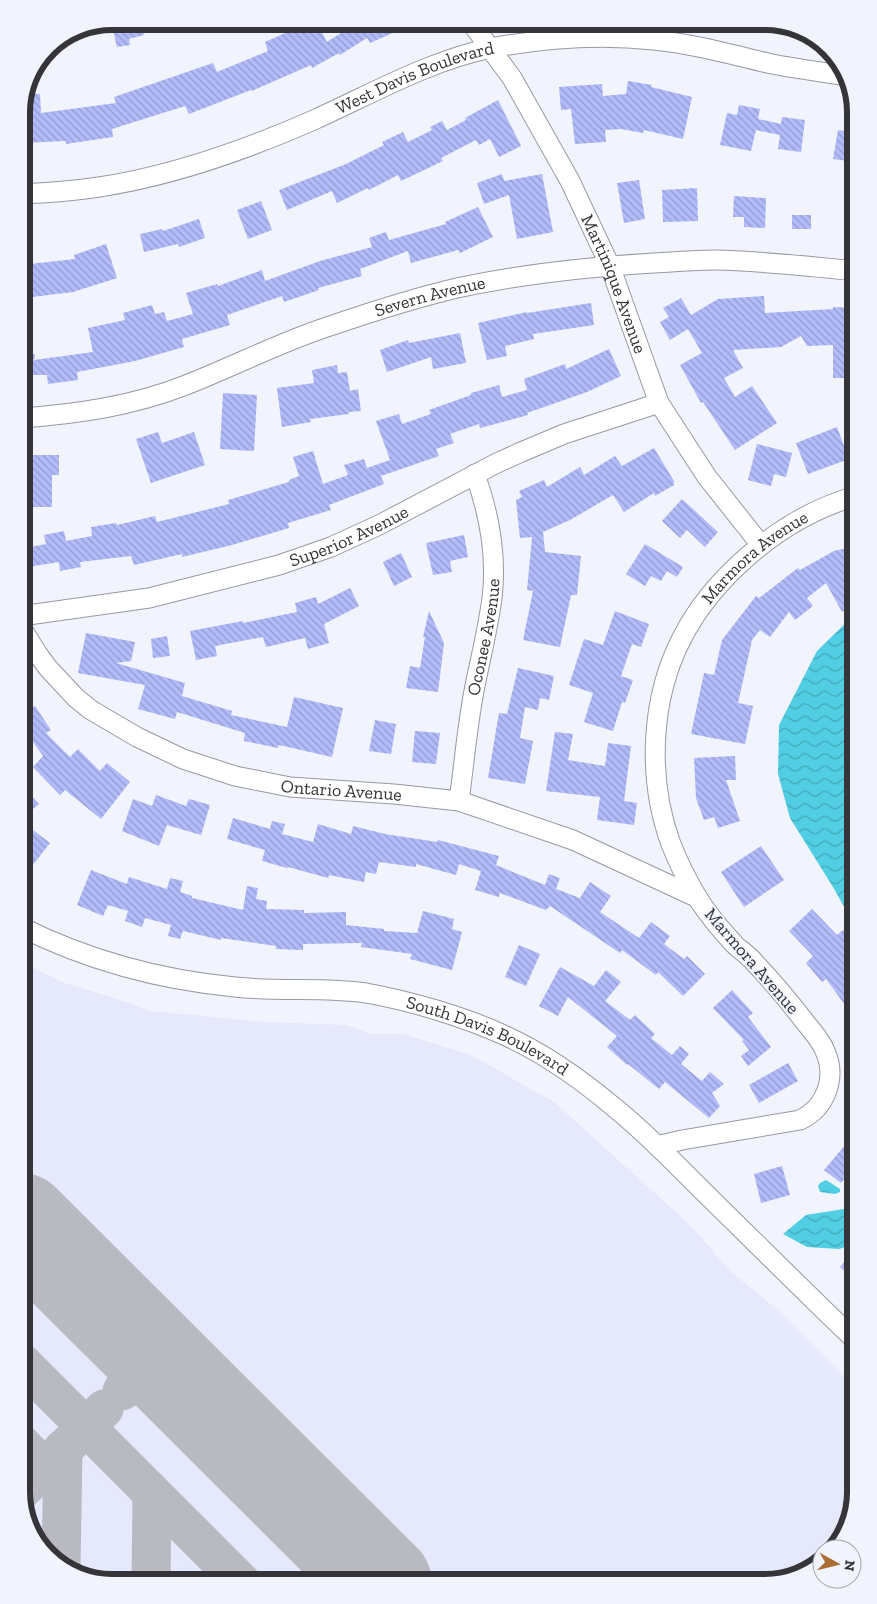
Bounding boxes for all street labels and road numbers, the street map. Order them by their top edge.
street label: West Davis Boulevard [332,37,496,119]
street label: Martinique Avenue [576,211,651,356]
street label: Severn Avenue [372,272,487,322]
street label: Superior Avenue [286,501,412,572]
street label: Marmora Avenue [697,506,812,608]
street label: Oconee Avenue [462,578,504,697]
street label: Ontario Avenue [279,774,403,806]
street label: Marmora Avenue [700,903,804,1019]
street label: South Davis Boulevard [404,991,573,1080]

